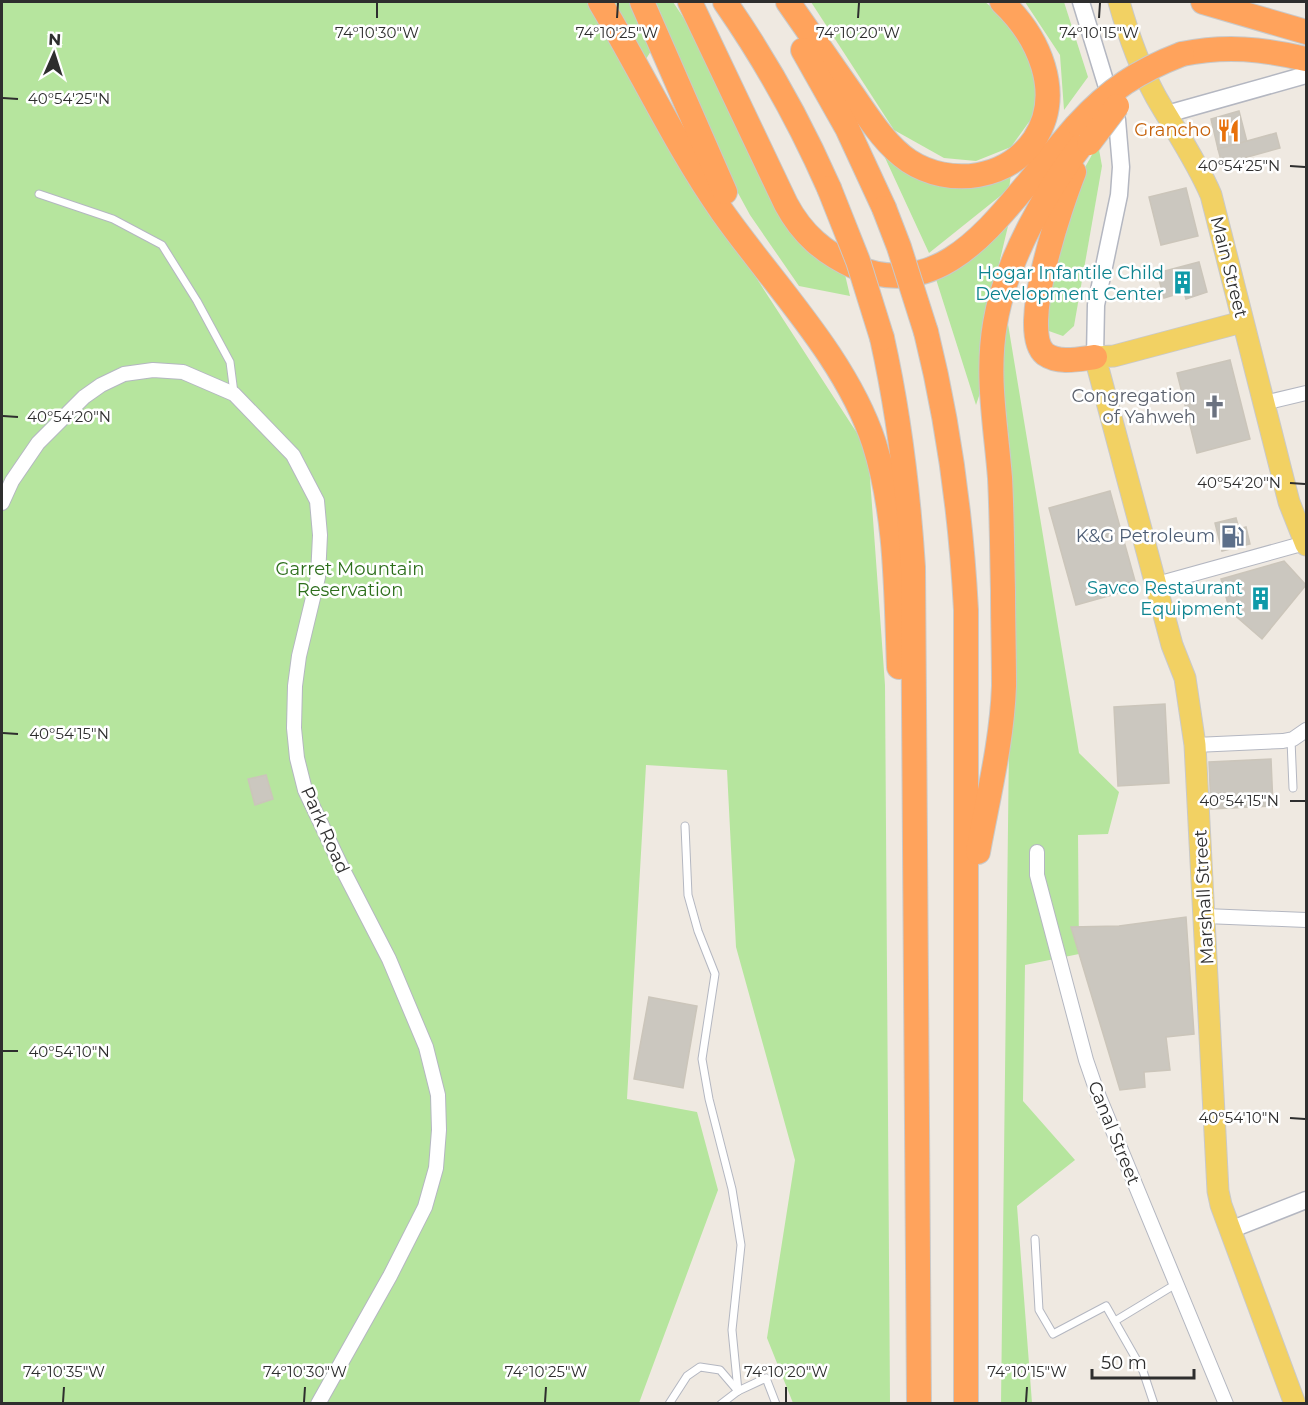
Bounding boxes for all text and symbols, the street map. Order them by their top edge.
text: 74°10'30"W [335,23,419,42]
text: 74°10'25"W [576,23,659,42]
text: 74°10'20"W [816,23,900,42]
text: 74°10'15"W [1059,23,1139,42]
north arrow [24,24,84,84]
text: N [48,30,62,49]
text: 40°54'25"N [28,89,110,108]
restaurant icon: Grancho [1216,117,1242,143]
place label: Grancho [1134,119,1211,141]
text: 40°54'25"N [1198,156,1280,175]
street label: Main Street [1206,214,1252,320]
place label: Hogar Infantile Child Development Center [975,262,1164,305]
building icon: Hogar Infantile Child Development Center [1169,270,1195,296]
place label: Congregation of Yahweh [1071,385,1196,428]
church icon: Congregation of Yahweh [1201,393,1227,419]
text: 40°54'20"N [27,407,111,426]
text: 40°54'20"N [1197,473,1281,492]
fuel station icon: K&G Petroleum [1220,523,1246,549]
place label: K&G Petroleum [1076,525,1215,547]
park label: Garret Mountain Reservation [276,558,424,601]
place label: Savco Restaurant Equipment [1087,577,1243,620]
building icon: Savco Restaurant Equipment [1248,585,1274,611]
text: 40°54'15"N [29,724,109,743]
street label: Park Road [296,783,354,877]
text: 40°54'15"N [1199,791,1279,810]
street label: Marshall Street [1189,829,1219,965]
text: 40°54'10"N [28,1042,110,1061]
street label: Canal Street [1083,1078,1145,1188]
text: 40°54'10"N [1198,1108,1280,1127]
scale bar [1092,1342,1194,1380]
text: 50 m [1101,1352,1147,1374]
text: 74°10'35"W [23,1362,105,1381]
text: 74°10'30"W [263,1362,347,1381]
text: 74°10'25"W [505,1362,588,1381]
text: 74°10'20"W [744,1362,828,1381]
text: 74°10'15"W [987,1362,1067,1381]

